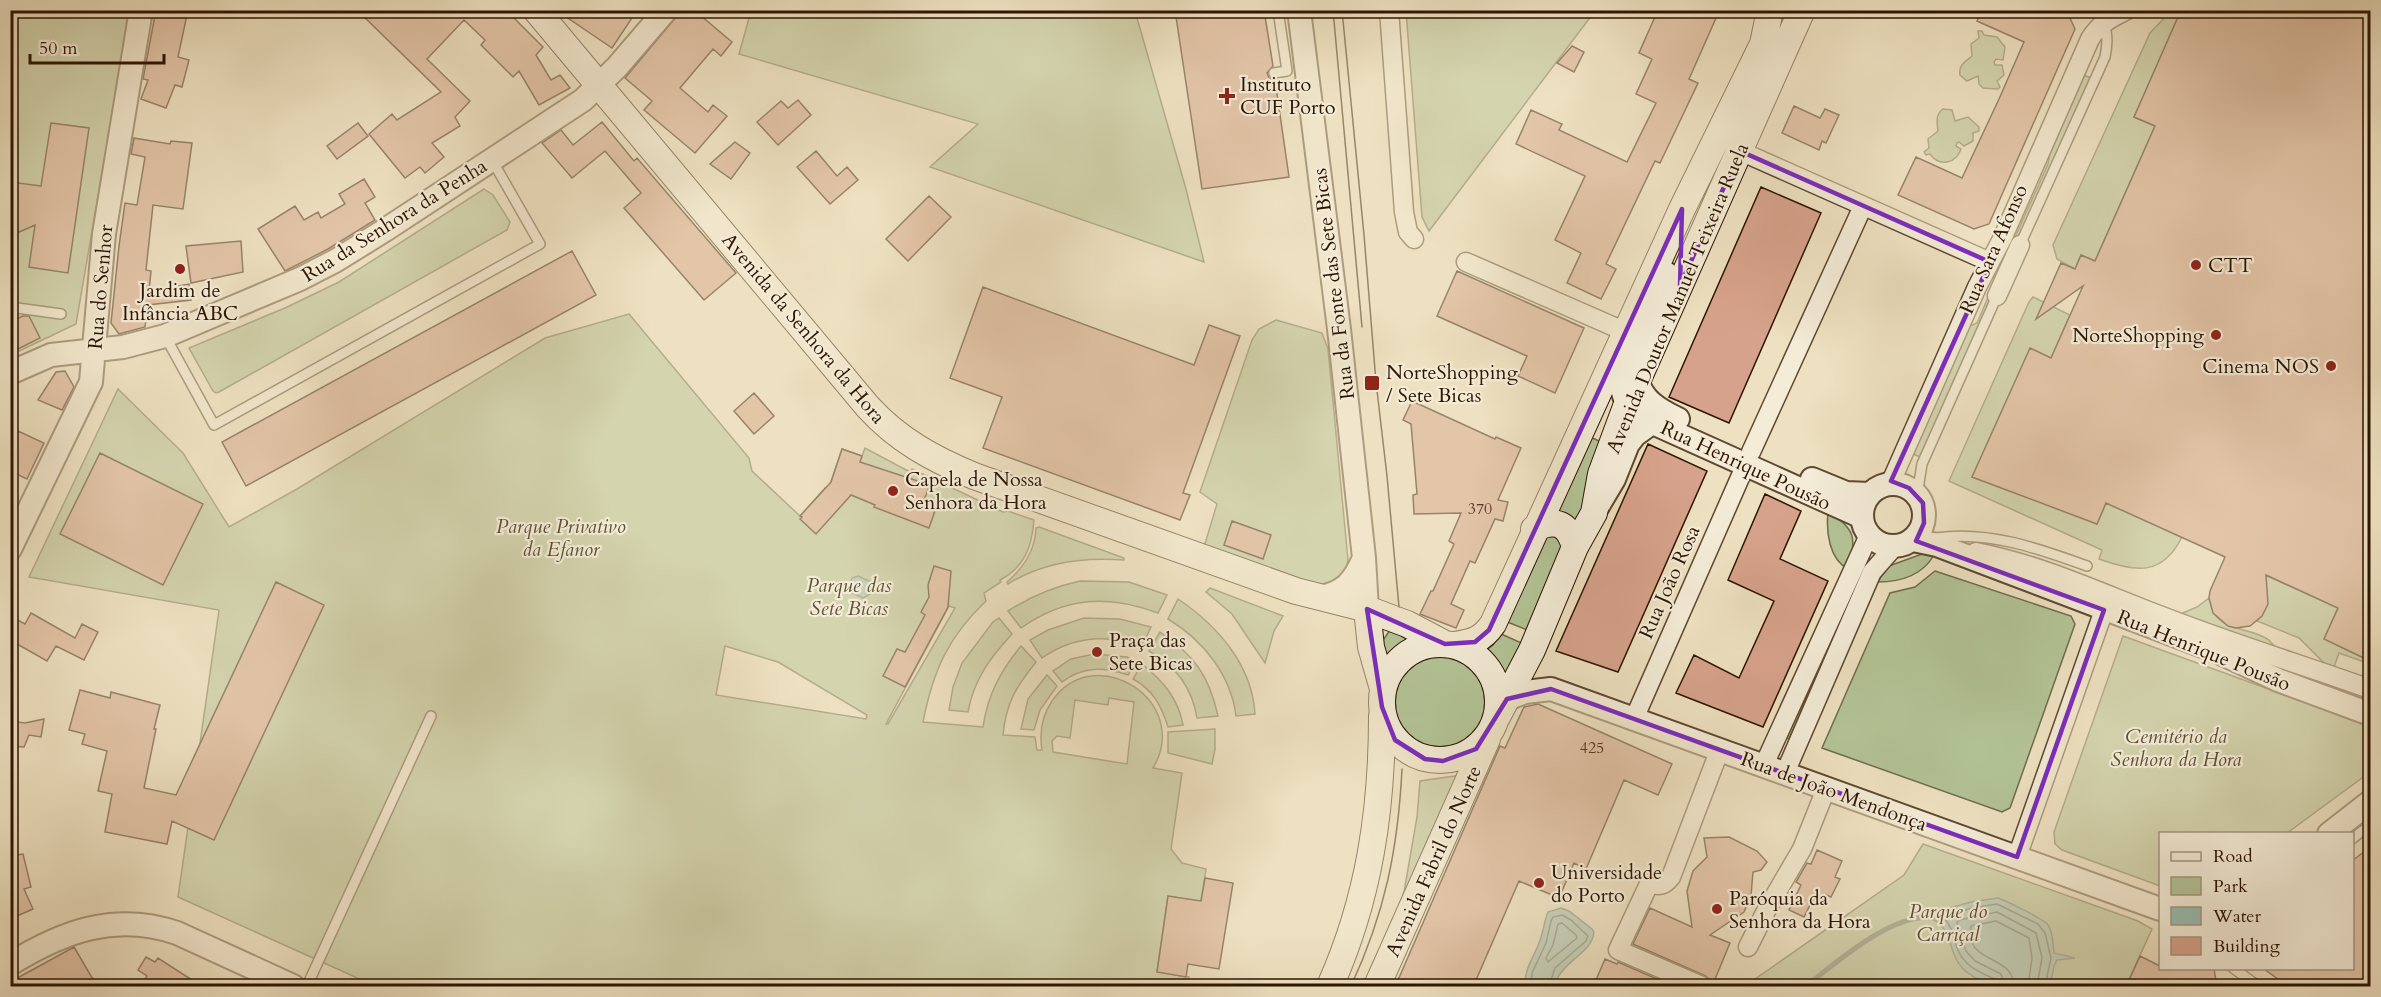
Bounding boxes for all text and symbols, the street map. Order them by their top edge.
scale bar [30,27,164,65]
text: 50 m [39,36,78,61]
place label: Instituto CUF Porto [1240,71,1336,121]
marker: Instituto CUF Porto [1218,87,1236,105]
street label: Avenida Doutor Manuel Teixeira Ruela [1600,138,1756,458]
street label: Rua da Senhora da Penha [297,152,492,288]
street label: Rua da Fonte das Sete Bicas [1306,167,1361,401]
street label: Rua Sara Afonso [1953,180,2034,318]
street label: Rua do Senhor [82,223,119,351]
street label: Avenida da Senhora da Hora [716,227,892,430]
place label: CTT [2208,252,2253,279]
marker: CTT [2189,258,2203,272]
marker: Jardim de Infância ABC [173,262,187,276]
place label: Jardim de Infância ABC [122,277,238,327]
place label: NorteShopping [2072,322,2205,349]
marker: NorteShopping [2209,328,2223,342]
place label: Cinema NOS [2202,353,2319,380]
place label: NorteShopping / Sete Bicas [1386,359,1519,409]
marker: Cinema NOS [2324,359,2338,373]
marker: NorteShopping / Sete Bicas [1363,374,1381,392]
street label: Rua Henrique Pousão [1656,414,1835,517]
place label: Capela de Nossa Senhora da Hora [905,466,1047,516]
marker: Capela de Nossa Senhora da Hora [886,484,900,498]
house number: 370 [1468,498,1492,520]
park label: Parque Privativo da Efanor [496,513,626,563]
street label: Rua João Rosa [1632,521,1707,643]
park label: Parque das Sete Bicas [806,572,892,622]
street label: Rua Henrique Pousão [2113,603,2295,698]
place label: Praça das Sete Bicas [1109,627,1193,677]
marker: Praça das Sete Bicas [1090,645,1104,659]
park label: Cemitério da Senhora da Hora [2111,723,2242,773]
house number: 425 [1580,737,1604,759]
street label: Rua de João Mendonça [1737,745,1931,838]
street label: Avenida Fabril do Norte [1379,761,1488,961]
legend [2159,832,2354,970]
text: Road [2213,844,2253,869]
place label: Universidade do Porto [1551,859,1662,909]
text: Park [2213,874,2248,899]
marker: Universidade do Porto [1532,876,1546,890]
place label: Paróquia da Senhora da Hora [1729,885,1871,935]
park label: Parque do Carriçal [1909,898,1987,948]
marker: Paróquia da Senhora da Hora [1710,902,1724,916]
text: Water [2212,904,2262,929]
text: Building [2213,934,2281,959]

